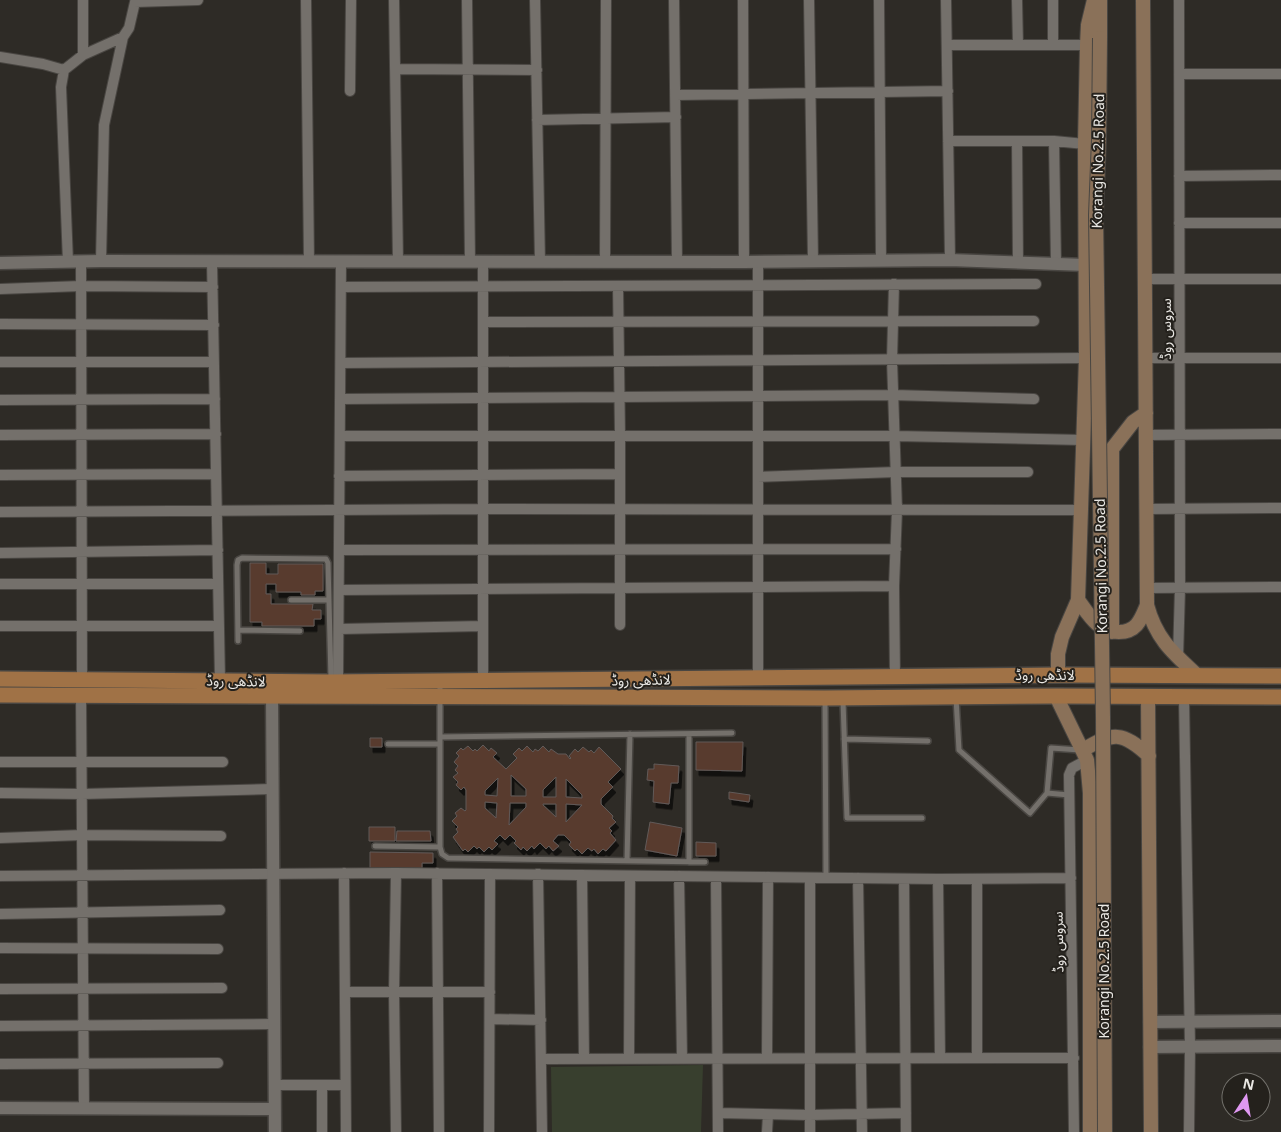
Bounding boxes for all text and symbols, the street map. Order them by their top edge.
street label: Korangi No.2.5 Road [1087,93,1108,229]
street label: سروس روڈ [1156,298,1175,360]
street label: Korangi No.2.5 Road [1090,498,1111,634]
street label: لانڈھی روڈ [1015,665,1075,684]
street label: لانڈھی روڈ [611,669,671,690]
street label: لانڈھی روڈ [206,670,266,691]
street label: Korangi No.2.5 Road [1094,904,1113,1038]
street label: سروس روڈ [1047,911,1068,973]
north arrow [1221,1072,1271,1122]
text: N [1241,1073,1256,1094]

